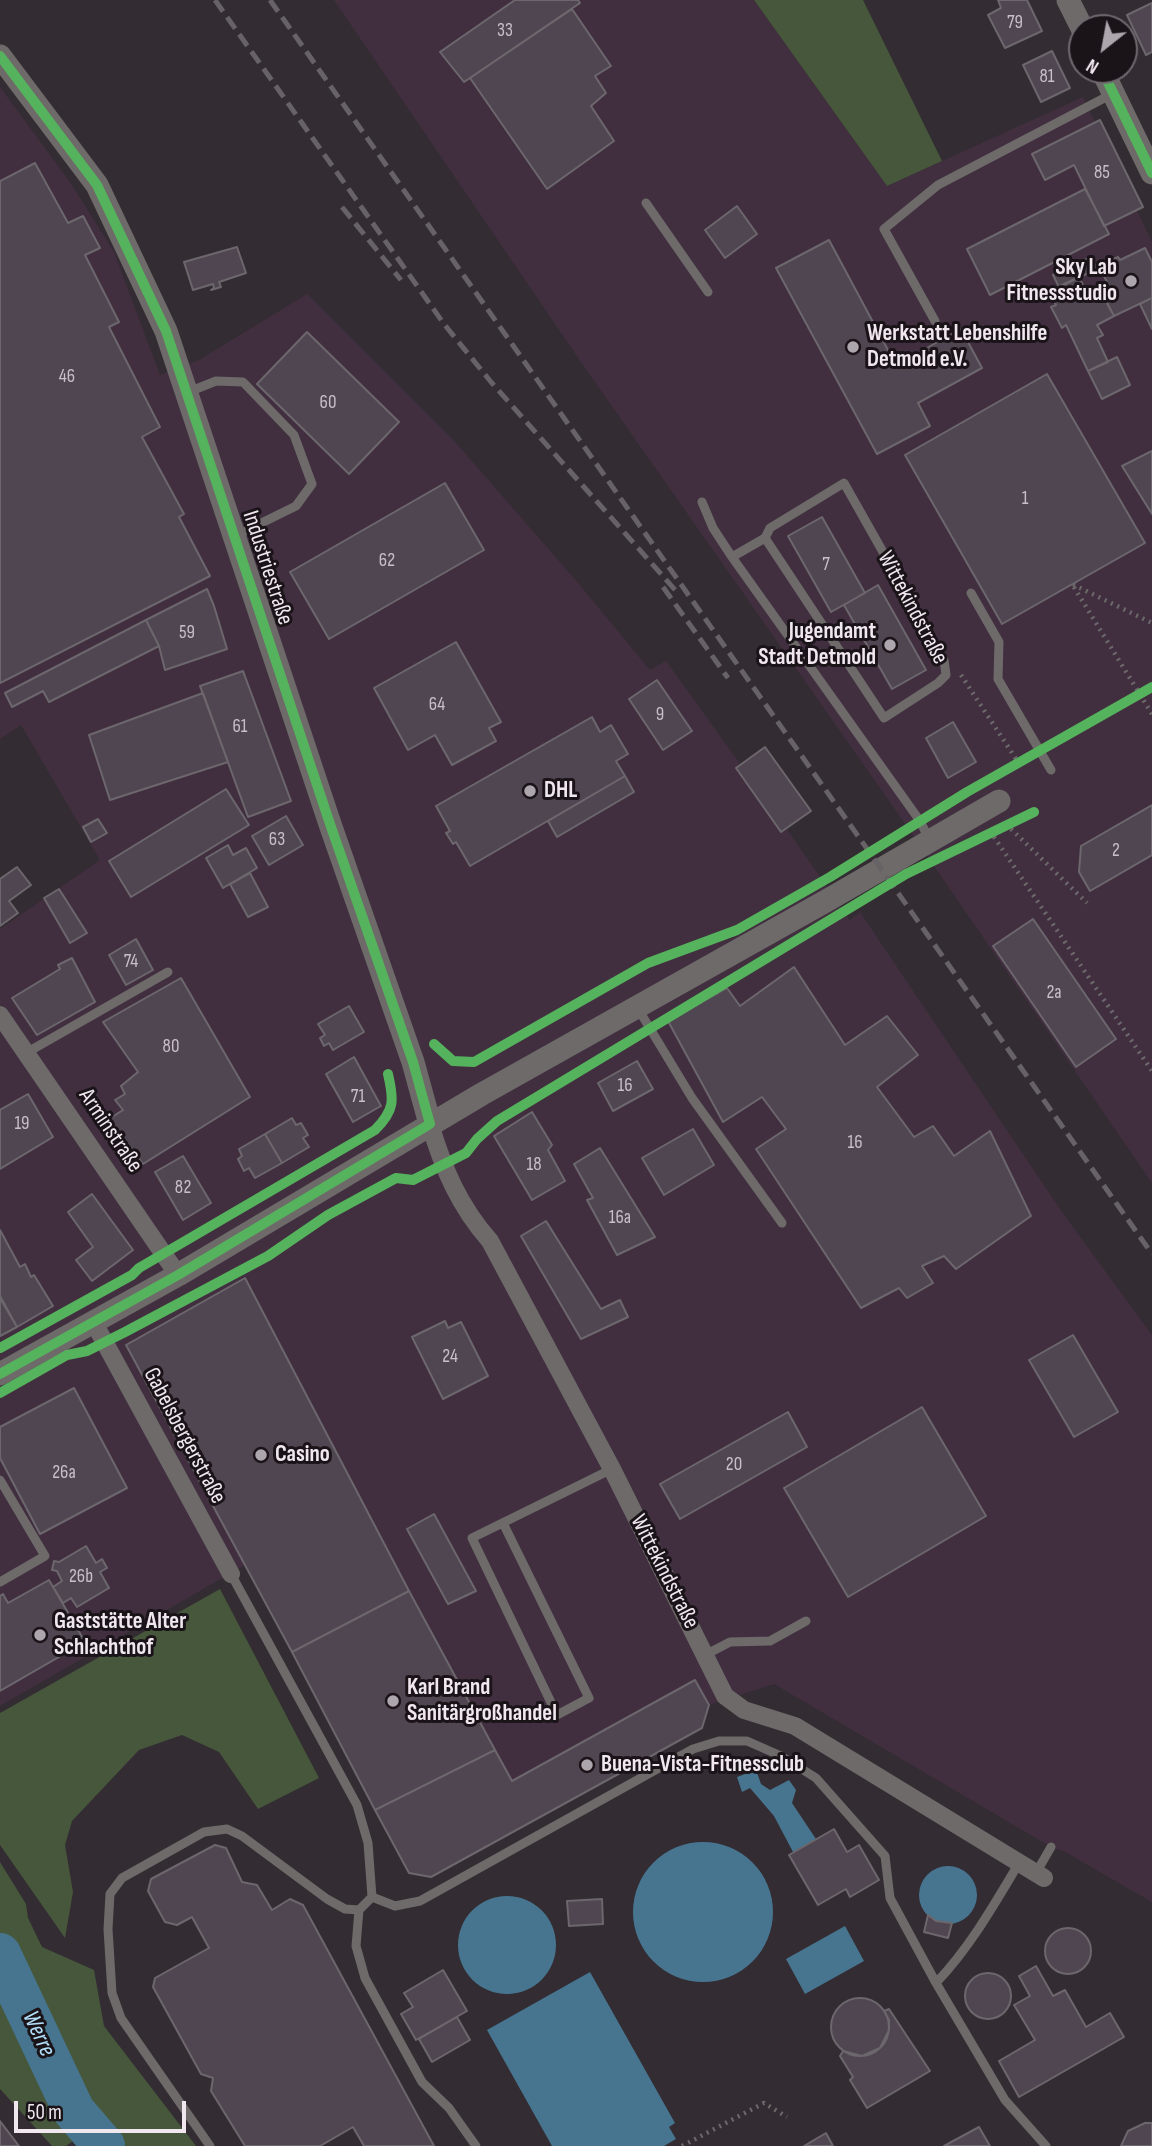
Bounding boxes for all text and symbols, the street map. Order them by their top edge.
house number: 79 [1007,12,1023,34]
north arrow [1068,14,1138,84]
house number: 33 [497,20,513,42]
text: N [1083,53,1103,78]
house number: 81 [1040,66,1054,88]
house number: 85 [1094,162,1110,184]
place label: Sky Lab Fitnessstudio [1007,254,1117,308]
marker: Sky Lab Fitnessstudio [1123,273,1139,289]
place label: Werkstatt Lebenshilfe Detmold e.V. [867,320,1047,374]
marker: Werkstatt Lebenshilfe Detmold e.V. [845,339,861,355]
house number: 46 [59,366,75,388]
house number: 60 [320,392,336,414]
house number: 1 [1022,488,1028,510]
street label: Industriestraße [236,507,298,629]
street label: Wittekindstraße [871,547,953,669]
house number: 62 [379,550,395,572]
house number: 7 [822,554,830,576]
place label: Jugendamt Stadt Detmold [758,618,876,672]
house number: 59 [179,622,195,644]
marker: Jugendamt Stadt Detmold [882,637,898,653]
house number: 64 [429,694,445,716]
house number: 9 [656,704,664,726]
house number: 61 [233,716,247,738]
place label: DHL [544,777,577,805]
marker: DHL [522,783,538,799]
house number: 63 [269,829,285,851]
house number: 2 [1112,840,1120,862]
house number: 74 [124,951,138,973]
house number: 2a [1046,982,1062,1004]
house number: 80 [163,1036,179,1058]
house number: 16 [618,1075,632,1097]
street label: Arminstraße [72,1084,148,1178]
house number: 71 [351,1086,365,1108]
house number: 19 [14,1113,30,1135]
house number: 16 [848,1132,862,1154]
house number: 18 [527,1154,541,1176]
house number: 82 [175,1177,191,1199]
house number: 16a [609,1207,631,1229]
house number: 24 [442,1346,458,1368]
street label: Gabelsbergerstraße [137,1363,231,1509]
place label: Casino [275,1441,330,1469]
marker: Casino [253,1447,269,1463]
house number: 20 [726,1454,742,1476]
house number: 26a [52,1462,76,1484]
street label: Wittekindstraße [624,1510,704,1634]
house number: 26b [69,1566,93,1588]
place label: Gaststätte Alter Schlachthof [54,1608,186,1662]
marker: Gaststätte Alter Schlachthof [32,1627,48,1643]
place label: Karl Brand Sanitärgroßhandel [407,1674,557,1728]
marker: Karl Brand Sanitärgroßhandel [385,1693,401,1709]
place label: Buena-Vista-Fitnessclub [601,1751,804,1779]
marker: Buena-Vista-Fitnessclub [579,1757,595,1773]
water label: Werre [15,2007,61,2061]
scale bar [18,2086,189,2130]
text: 50 m [27,2100,62,2125]

